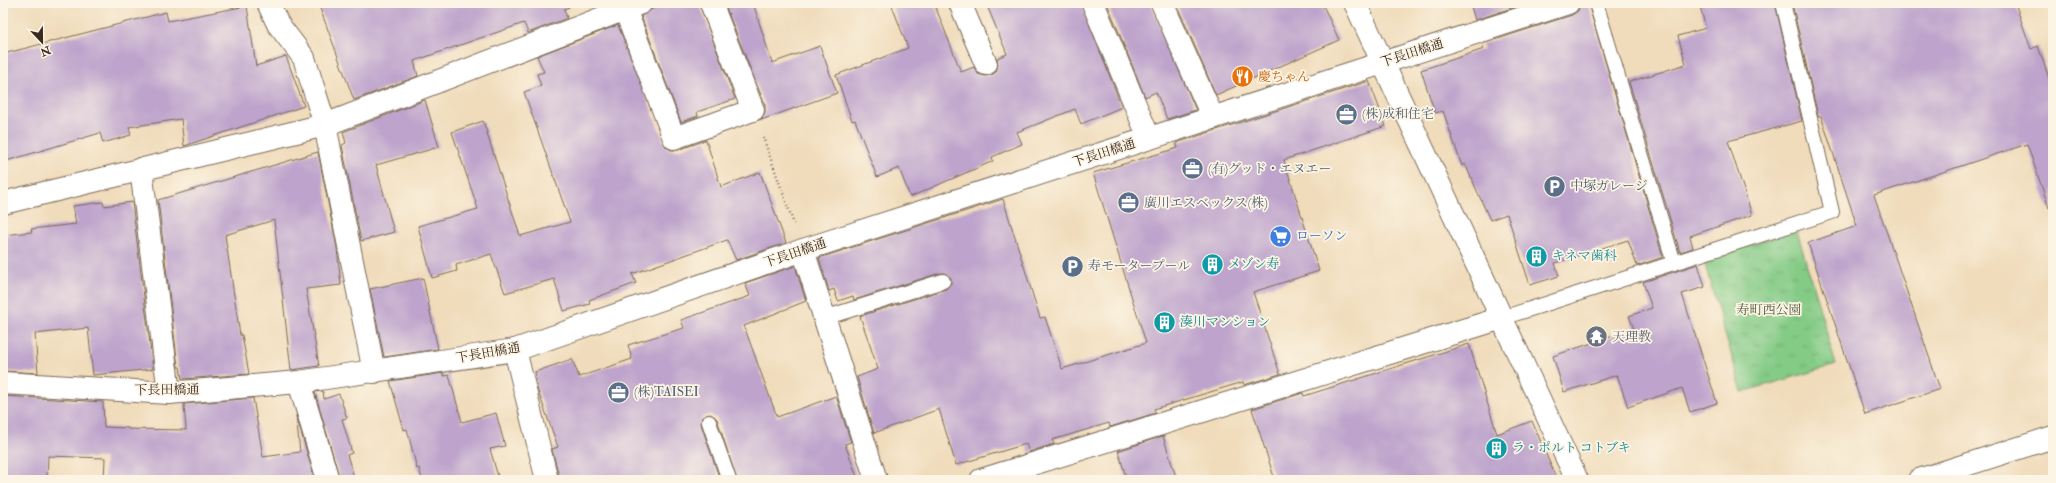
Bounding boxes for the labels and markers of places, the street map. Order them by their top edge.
restaurant icon: 慶ちゃん [1230,64,1256,90]
place label: 慶ちゃん [1258,69,1310,85]
office icon: (株)成和住宅 [1333,101,1359,127]
place label: (株)成和住宅 [1362,106,1434,122]
office icon: (有)グッド・エヌエー [1180,156,1206,182]
place label: (有)グッド・エヌエー [1208,161,1331,177]
parking icon: 中塚ガレージ [1542,173,1568,199]
place label: 中塚ガレージ [1570,178,1648,194]
office icon: 廣川エスベックス(株) [1115,190,1141,216]
place label: 廣川エスベックス(株) [1144,195,1268,211]
supermarket icon: ローソン [1267,223,1293,249]
place label: ローソン [1296,228,1347,244]
building icon: キネマ歯科 [1524,243,1550,269]
place label: キネマ歯科 [1552,248,1617,264]
building icon: メゾン寿 [1199,251,1225,277]
parking icon: 寿モータープール [1060,253,1086,279]
place label: メゾン寿 [1228,256,1280,272]
place label: 寿モータープール [1088,258,1190,274]
building icon: 湊川マンション [1152,309,1178,335]
place label: 湊川マンション [1180,314,1270,330]
temple icon: 天理教 [1583,324,1609,350]
place label: 天理教 [1612,329,1651,345]
office icon: (株)TAISEI [606,379,632,405]
place label: (株)TAISEI [634,384,699,400]
building icon: ラ・ポルト コトブキ [1484,435,1510,461]
place label: ラ・ポルト コトブキ [1512,440,1631,456]

